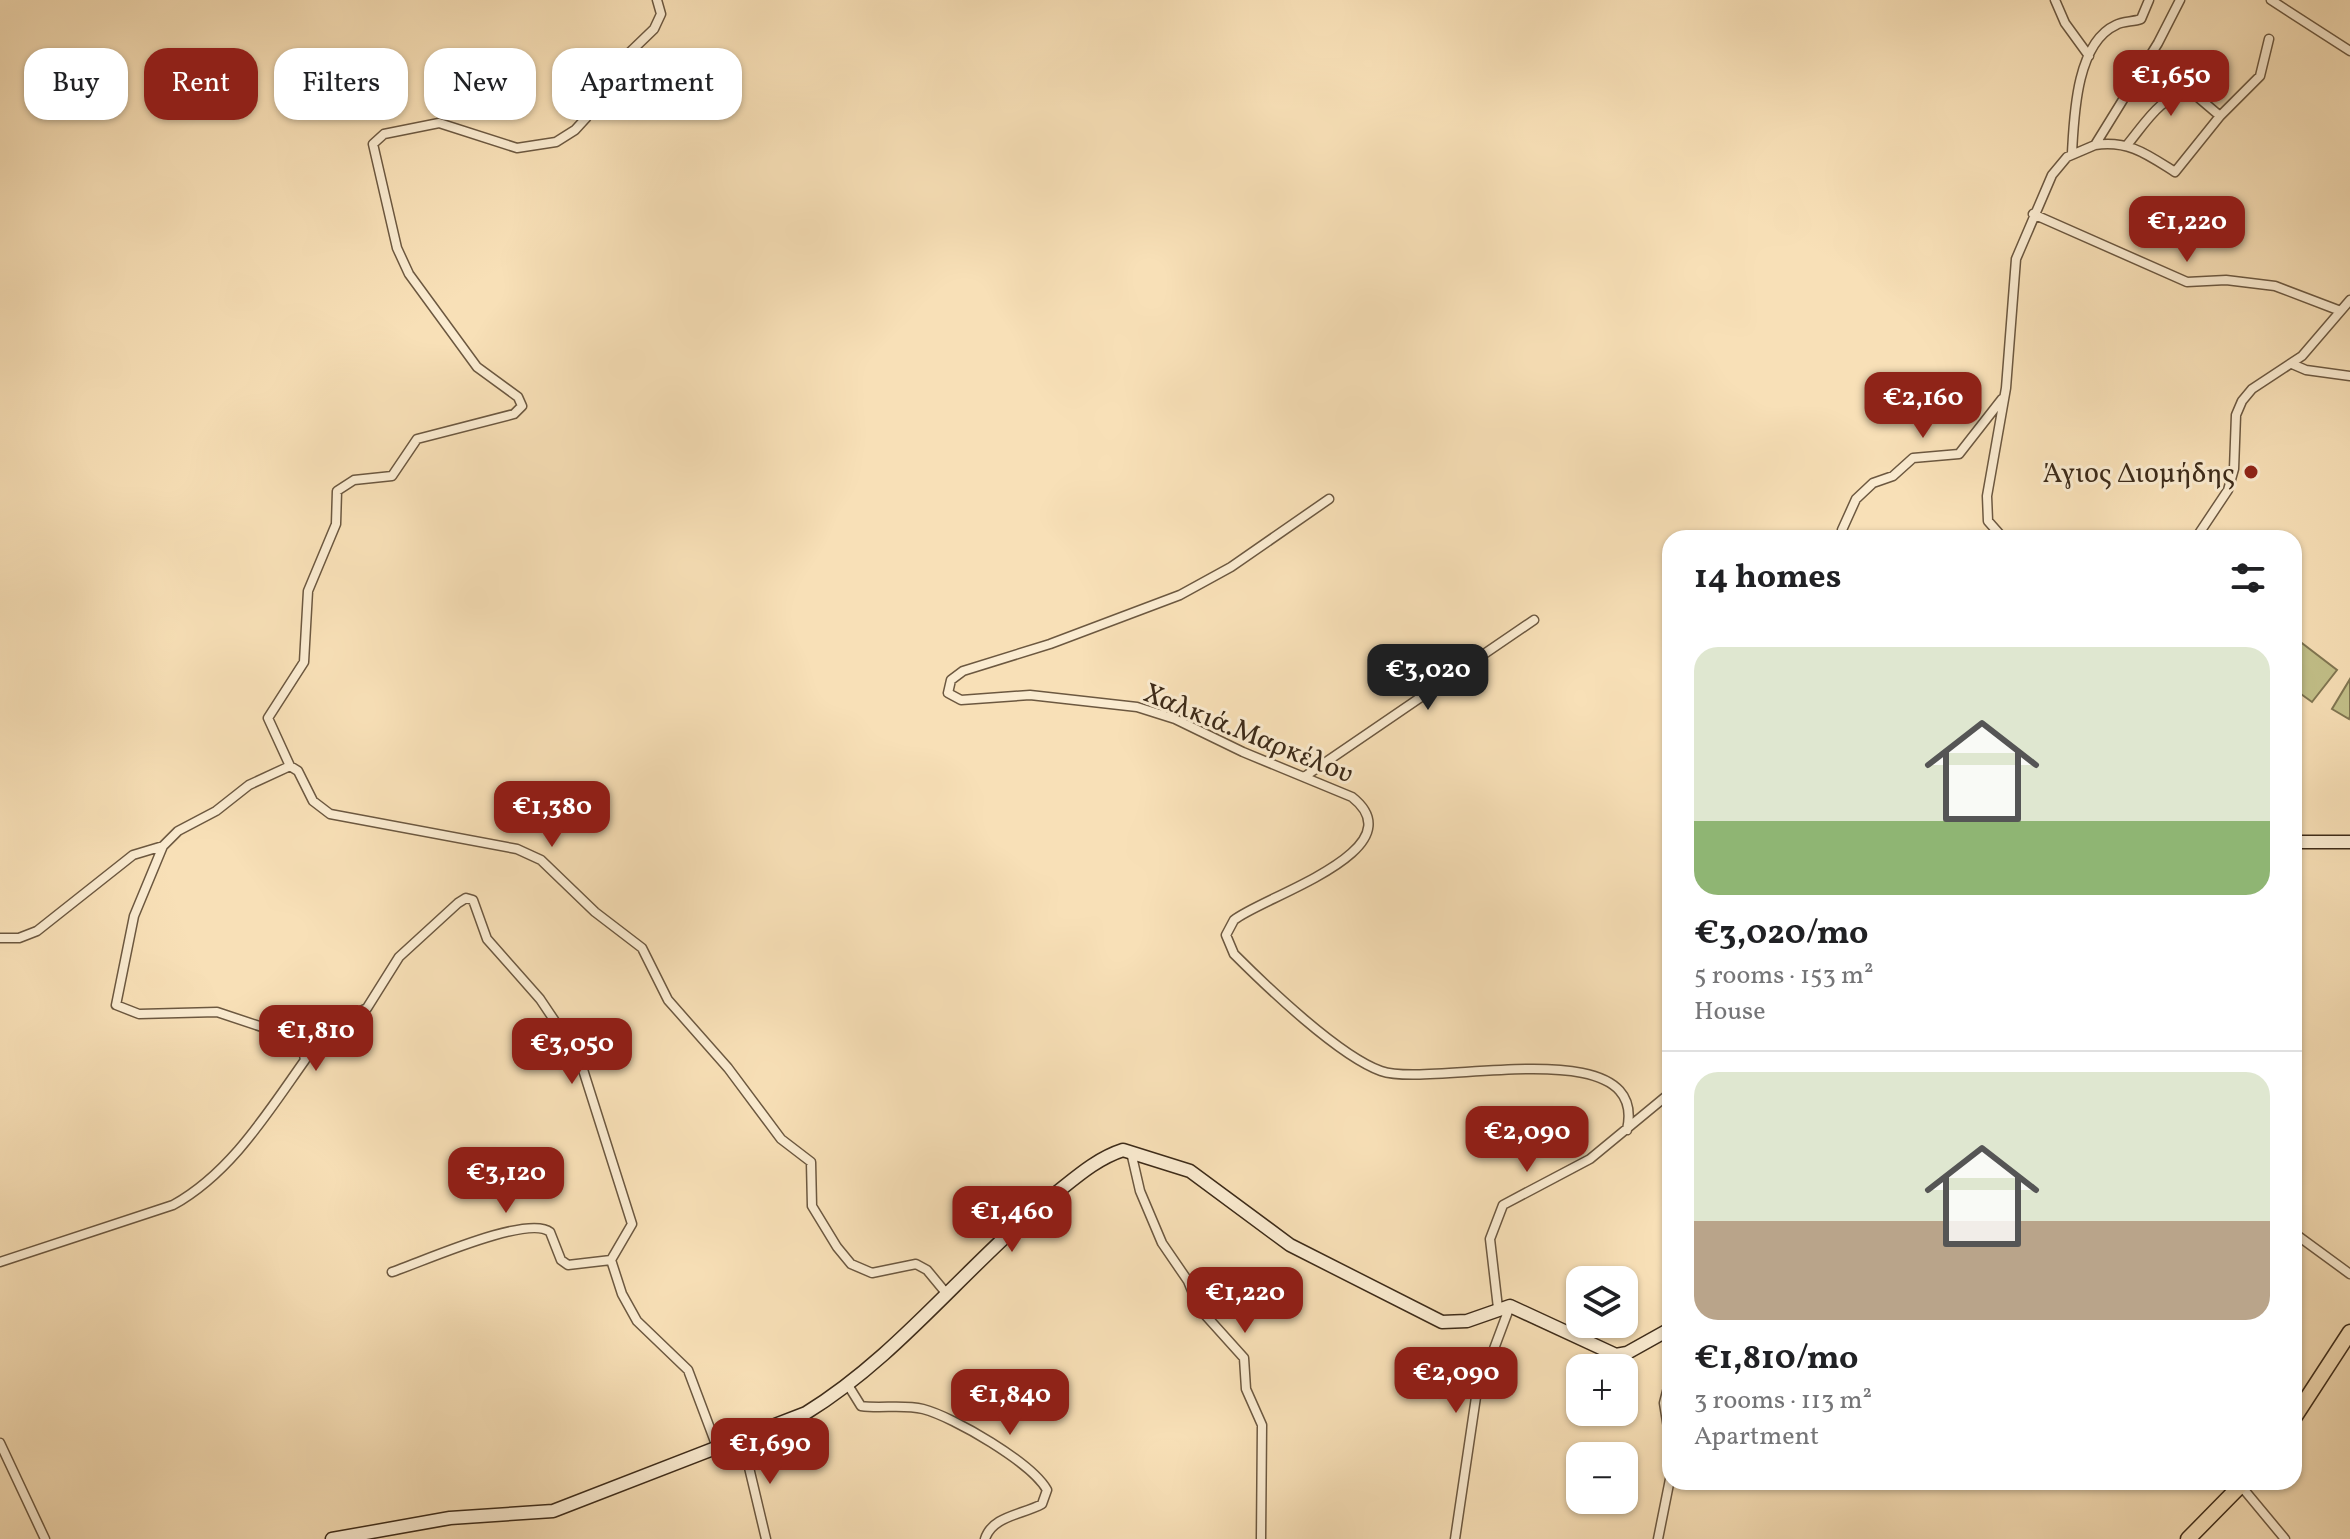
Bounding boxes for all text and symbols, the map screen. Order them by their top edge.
chip: Buy [24,48,128,120]
chip: Rent [144,48,258,120]
chip: Filters [274,48,408,120]
chip: New [424,48,536,120]
chip: Apartment [552,48,742,120]
pin: €1,650 [2106,50,2236,118]
text: €1,650 [2131,58,2211,94]
pin: €1,220 [2122,196,2252,264]
text: €1,220 [2147,204,2227,240]
pin: €2,160 [1858,372,1988,440]
text: €2,160 [1883,380,1963,416]
place label: Άγιος Διομήδης [2043,455,2235,494]
marker: Άγιος Διομήδης [2242,463,2260,481]
text: 14 homes [1694,555,1841,602]
icon: filters [2226,556,2270,600]
pin: €3,020 [1363,644,1493,712]
text: €3,020 [1385,652,1471,688]
street label: Χαλκιά.Μαρκέλου [1137,674,1359,794]
icon: home [1910,699,2054,843]
pin: €1,380 [487,781,617,849]
text: €1,380 [512,789,592,825]
text: €3,020/mo [1694,911,1868,958]
text: 5 rooms · 153 m² [1694,958,1874,994]
text: House [1694,994,1766,1030]
pin: €1,810 [251,1005,381,1073]
text: €1,810 [277,1013,355,1049]
pin: €3,050 [507,1018,637,1086]
text: €3,050 [530,1026,614,1062]
pin: €2,090 [1462,1106,1592,1174]
text: €2,090 [1484,1114,1570,1150]
icon: home [1910,1124,2054,1268]
pin: €3,120 [441,1147,571,1215]
text: €3,120 [466,1155,546,1191]
pin: €1,460 [947,1186,1077,1254]
text: €1,460 [970,1194,1054,1230]
map controls [1566,1266,1638,1514]
button: layers [1566,1266,1638,1338]
pin: €1,220 [1180,1267,1310,1335]
text: €1,220 [1205,1275,1285,1311]
text: €1,810/mo [1694,1336,1859,1383]
pin: €2,090 [1391,1347,1521,1415]
button: + [1566,1354,1638,1426]
text: €2,090 [1413,1355,1499,1391]
pin: €1,840 [945,1369,1075,1437]
text: €1,840 [969,1377,1051,1413]
text: 3 rooms · 113 m² [1694,1383,1872,1419]
pin: €1,690 [705,1418,835,1486]
text: Apartment [1694,1419,1819,1455]
text: €1,690 [729,1426,811,1462]
button: − [1566,1442,1638,1514]

